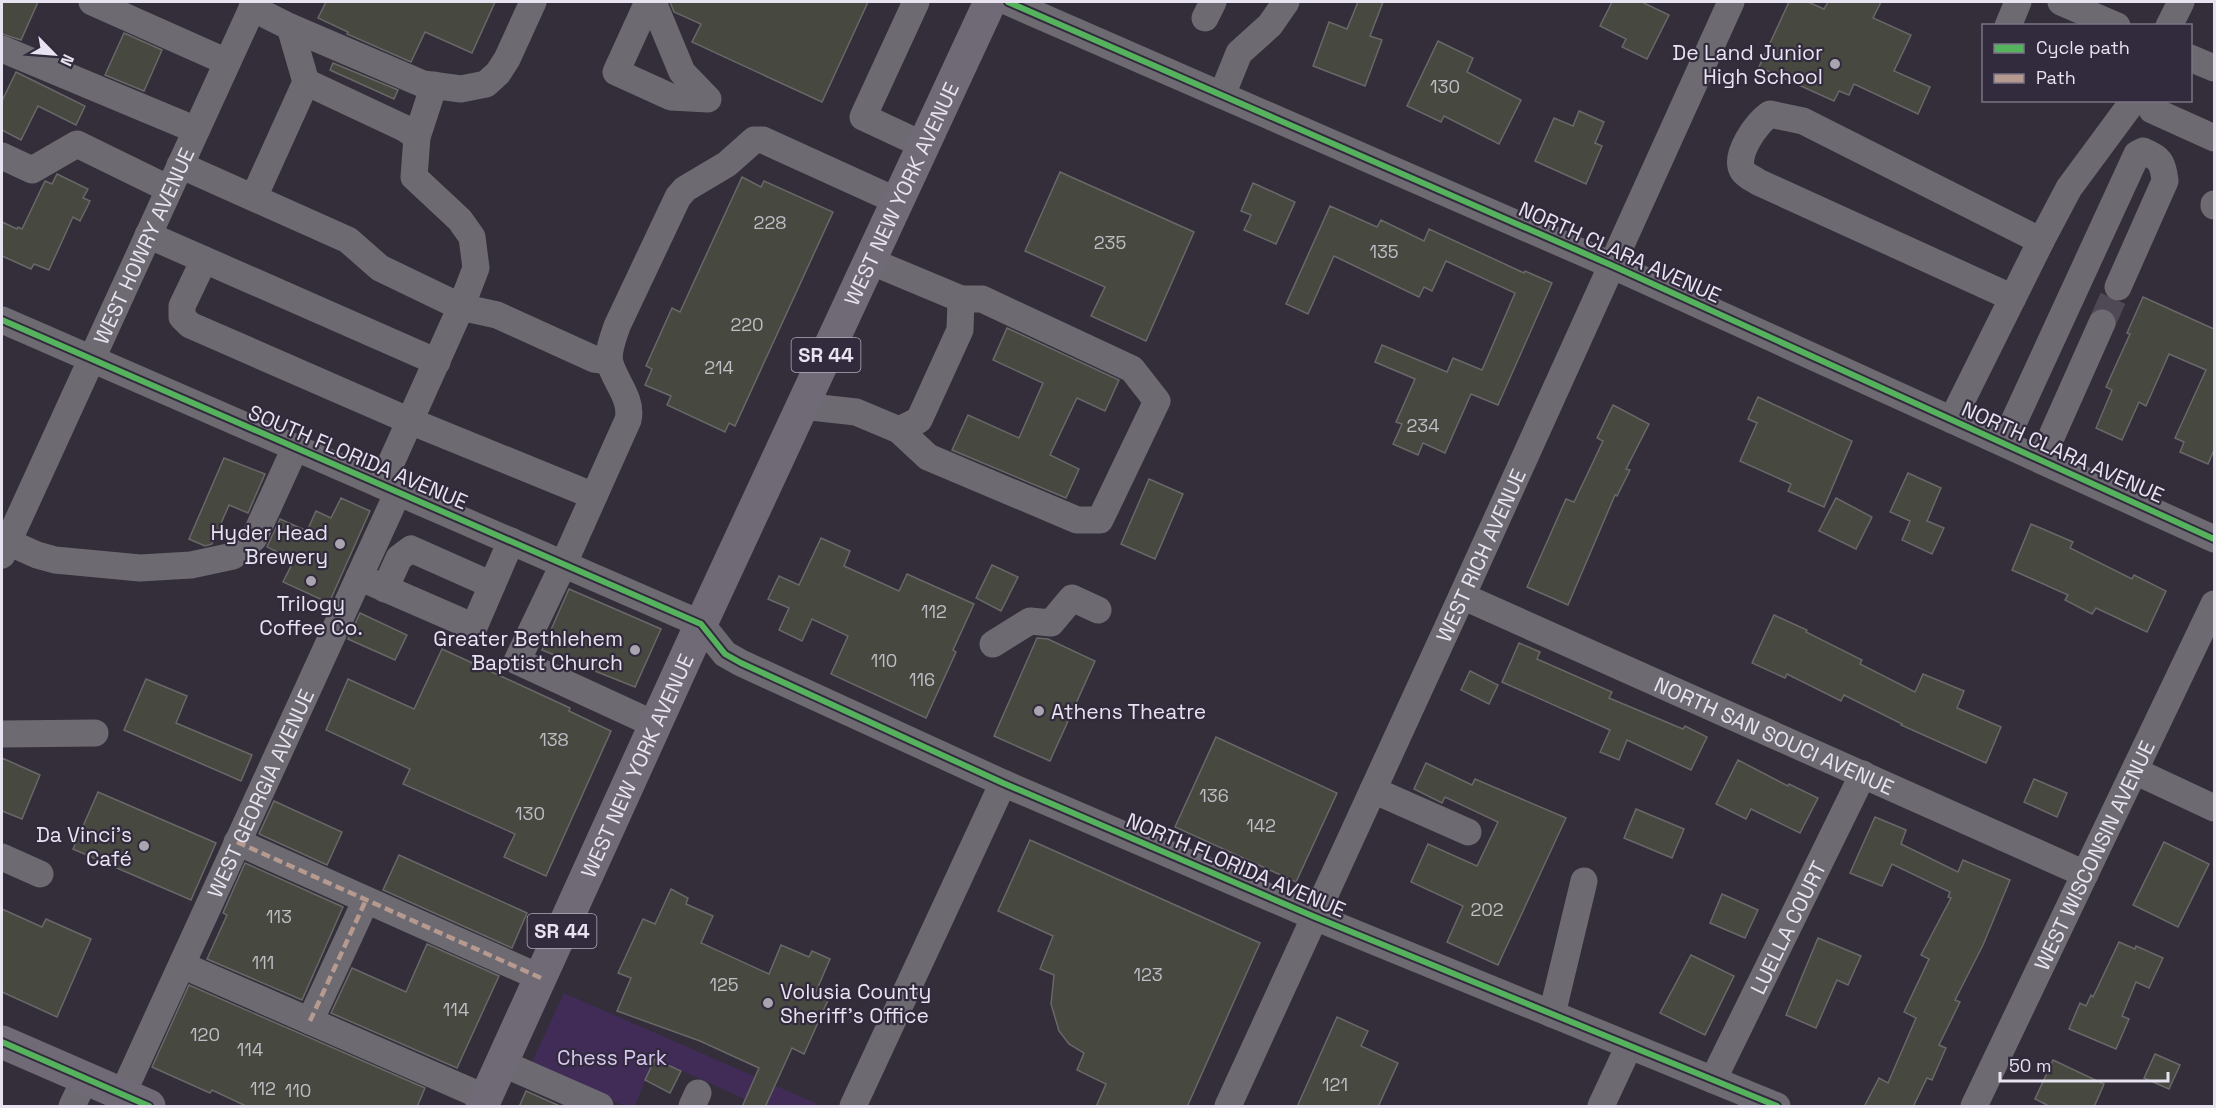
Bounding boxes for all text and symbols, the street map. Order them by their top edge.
north arrow [24,24,84,84]
legend [1982,24,2192,102]
text: Cycle path [2036,36,2130,59]
place label: De Land Junior High School [1672,39,1823,90]
text: N [55,51,79,69]
marker: De Land Junior High School [1828,57,1842,71]
text: Path [2036,66,2076,89]
house number: 130 [1430,75,1460,98]
street label: WEST NEW YORK AVENUE [838,78,964,310]
street label: WEST HOWRY AVENUE [87,143,200,348]
street label: NORTH CLARA AVENUE [1515,195,1725,309]
house number: 228 [754,211,786,234]
house number: 235 [1094,231,1126,254]
house number: 135 [1369,240,1399,263]
house number: 220 [730,313,764,336]
road number: SR 44 [792,338,860,372]
house number: 214 [704,356,734,379]
street label: NORTH CLARA AVENUE [1958,395,2168,509]
street label: SOUTH FLORIDA AVENUE [244,399,472,515]
house number: 234 [1407,414,1439,437]
street label: WEST RICH AVENUE [1429,464,1531,646]
place label: Hyder Head Brewery [211,519,328,570]
marker: Hyder Head Brewery [333,537,347,551]
marker: Trilogy Coffee Co. [304,574,318,588]
place label: Trilogy Coffee Co. [259,590,363,641]
house number: 112 [921,600,947,623]
place label: Greater Bethlehem Baptist Church [433,625,623,676]
marker: Greater Bethlehem Baptist Church [628,643,642,657]
street label: WEST NEW YORK AVENUE [574,649,699,882]
house number: 110 [871,649,897,672]
house number: 116 [909,668,935,691]
street label: NORTH SAN SOUCI AVENUE [1650,670,1898,801]
street label: WEST GEORGIA AVENUE [201,685,320,902]
place label: Athens Theatre [1051,698,1206,725]
marker: Athens Theatre [1032,704,1046,718]
house number: 138 [539,728,569,751]
street label: WEST WISCONSIN AVENUE [2028,736,2160,974]
house number: 136 [1199,784,1229,807]
house number: 130 [515,802,545,825]
street label: NORTH FLORIDA AVENUE [1122,806,1350,924]
house number: 142 [1246,814,1276,837]
place label: Da Vinci's Café [36,821,132,872]
marker: Da Vinci's Café [137,839,151,853]
street label: LUELLA COURT [1744,856,1832,998]
house number: 202 [1470,898,1504,921]
house number: 113 [266,905,292,928]
road number: SR 44 [528,914,596,948]
house number: 111 [252,951,274,974]
house number: 123 [1133,963,1163,986]
house number: 125 [709,973,739,996]
place label: Volusia County Sheriff's Office [780,978,931,1029]
marker: Volusia County Sheriff's Office [761,996,775,1010]
house number: 114 [443,998,469,1021]
house number: 120 [190,1023,220,1046]
house number: 114 [237,1038,263,1061]
park label: Chess Park [557,1044,667,1071]
scale bar [2000,1045,2168,1083]
text: 50 m [2009,1054,2051,1077]
house number: 121 [1322,1073,1348,1096]
house number: 112 [250,1077,276,1100]
house number: 110 [285,1079,311,1102]

